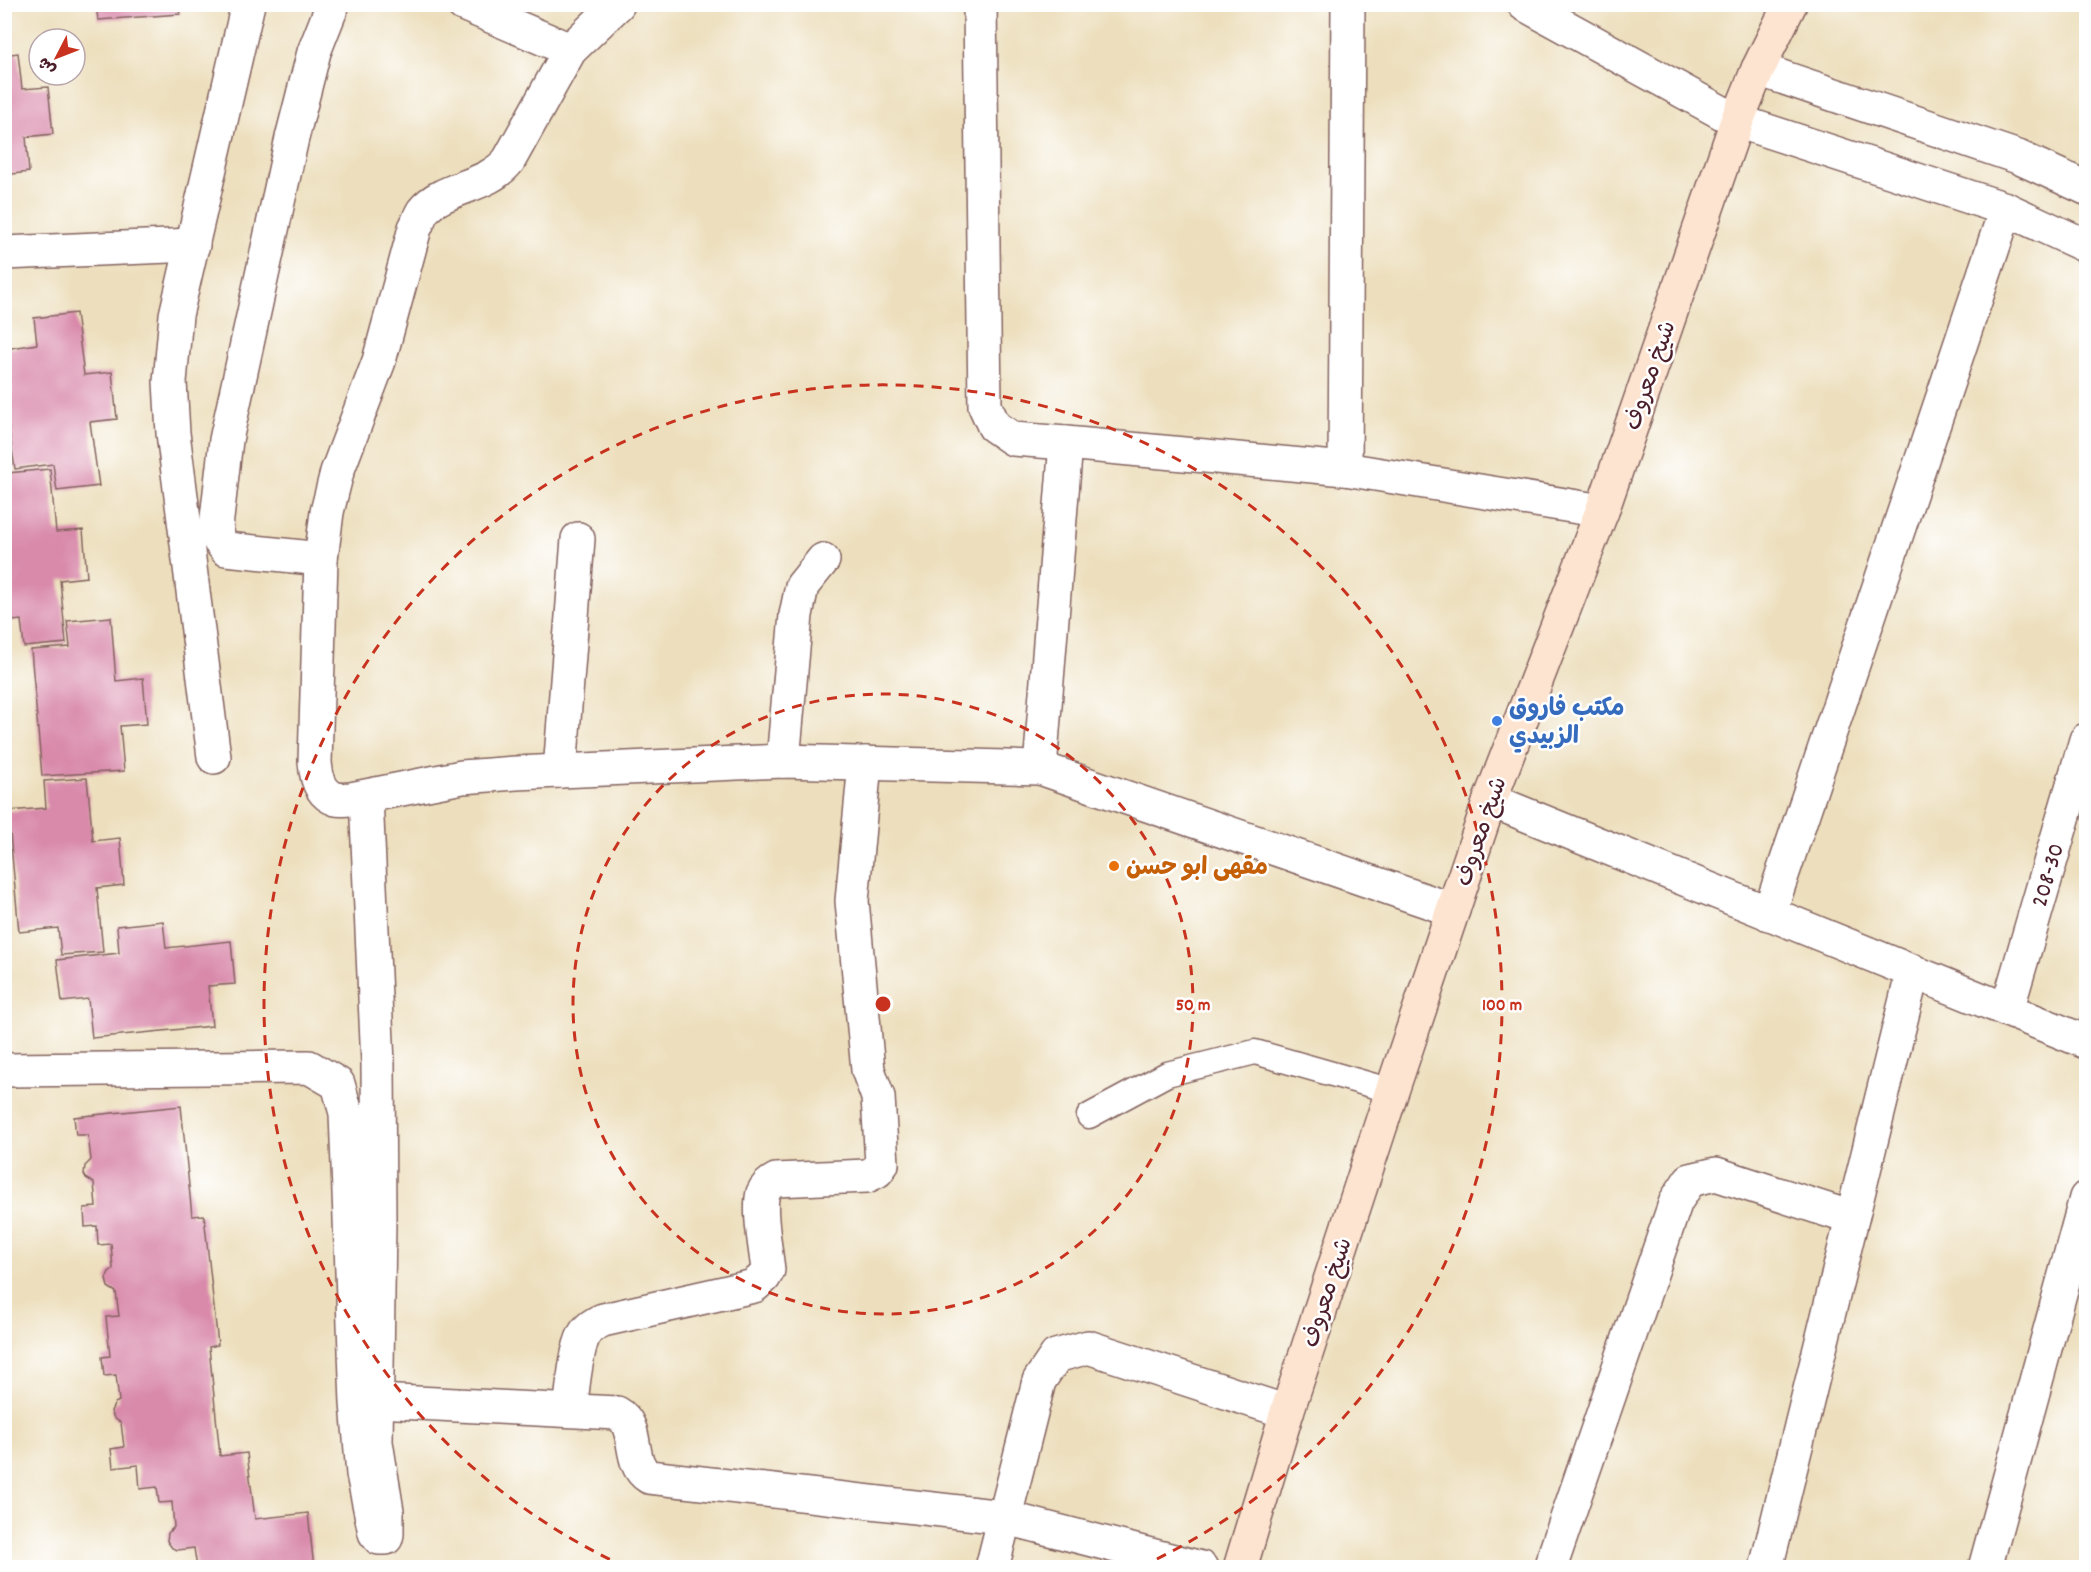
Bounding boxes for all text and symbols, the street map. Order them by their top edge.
north arrow [27,27,87,87]
text: ش [33,51,62,80]
street label: شیخ معروف [1617,317,1686,435]
place label: مكتب فاروق الزبيدي [1509,693,1624,755]
marker: مكتب فاروق الزبيدي [1490,714,1504,728]
street label: شیخ معروف [1448,773,1517,891]
street label: 208-30 [2024,839,2075,912]
place label: مقهى ابو حسن [1126,852,1268,886]
marker: مقهى ابو حسن [1107,859,1121,873]
centre of rings [873,994,893,1014]
text: 50 m [1176,994,1210,1019]
text: 100 m [1482,994,1522,1019]
street label: شیخ معروف [1295,1233,1363,1352]

